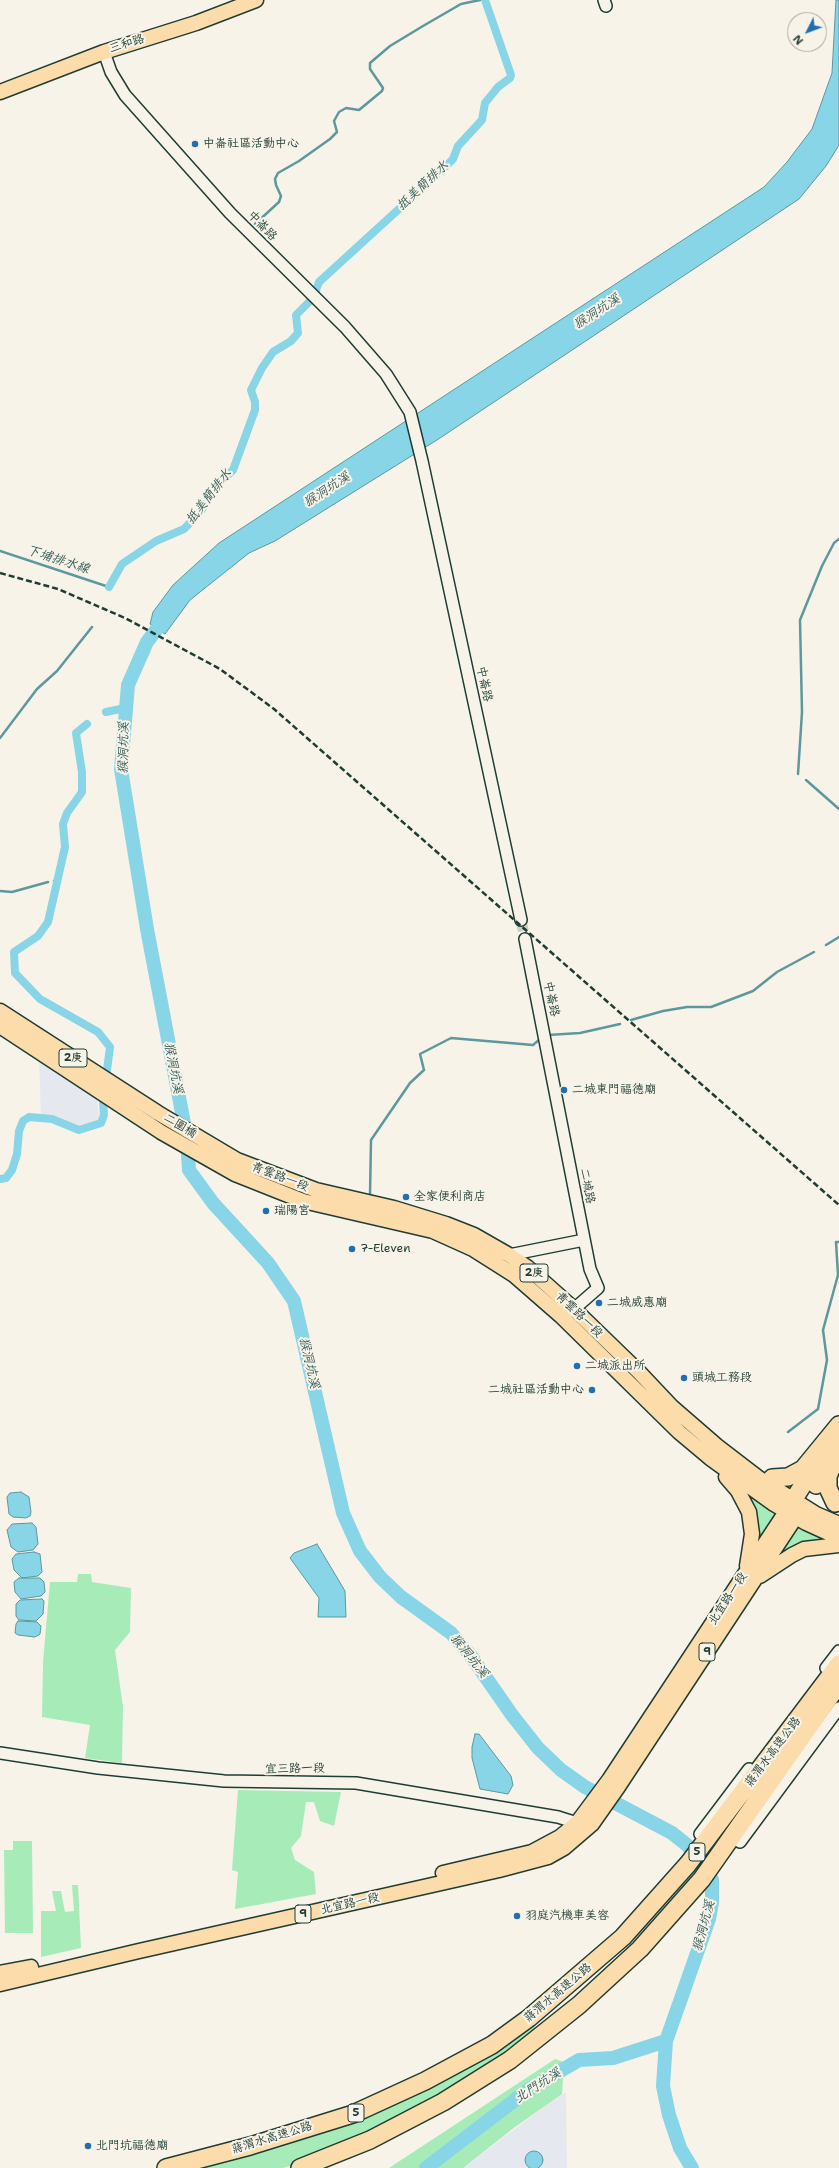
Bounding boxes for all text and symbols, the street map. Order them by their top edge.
north arrow [787,12,827,52]
text: N [790,31,807,48]
street label: 三和路 [108,32,146,56]
place label: 中崙社區活動中心 [203,137,299,151]
marker: 中崙社區活動中心 [190,139,200,149]
water label: 抵美簡排水 [394,158,452,214]
street label: 中崙路 [244,208,280,244]
water label: 猴洞坑溪 [571,291,623,333]
water label: 抵美簡排水 [183,467,235,527]
water label: 猴洞坑溪 [301,469,353,511]
water label: 下埔排水線 [25,543,91,577]
street label: 中崙路 [473,665,495,703]
water label: 猴洞坑溪 [116,722,132,774]
street label: 中崙路 [540,980,562,1018]
water label: 猴洞坑溪 [160,1041,186,1095]
road number: 2庚 [59,1049,87,1067]
place label: 二城東門福德廟 [572,1083,656,1097]
marker: 二城東門福德廟 [559,1085,569,1095]
street label: 二圍橋 [161,1111,199,1141]
street label: 青雲路一段 [249,1160,311,1194]
street label: 二城路 [576,1167,598,1205]
place label: 全家便利商店 [414,1190,486,1204]
marker: 全家便利商店 [401,1192,411,1202]
place label: 瑞陽宮 [274,1204,310,1218]
marker: 瑞陽宮 [261,1206,271,1216]
place label: 7-Eleven [360,1242,411,1256]
marker: 7-Eleven [347,1244,357,1254]
road number: 2庚 [520,1264,548,1282]
street label: 青雲路一段 [552,1289,606,1341]
place label: 二城威惠廟 [607,1296,667,1310]
marker: 二城威惠廟 [594,1298,604,1308]
water label: 猴洞坑溪 [296,1336,322,1390]
place label: 二城派出所 [585,1359,645,1373]
marker: 二城派出所 [572,1361,582,1371]
place label: 頭城工務段 [692,1371,752,1385]
marker: 頭城工務段 [679,1373,689,1383]
place label: 二城社區活動中心 [488,1383,584,1397]
marker: 二城社區活動中心 [587,1385,597,1395]
street label: 北宜路一段 [706,1570,750,1628]
water label: 猴洞坑溪 [447,1631,491,1681]
road number: 9 [699,1643,715,1661]
street label: 蔣渭水高速公路 [742,1714,804,1790]
street label: 宜三路一段 [265,1761,325,1777]
road number: 5 [689,1843,705,1861]
street label: 北宜路一段 [319,1890,381,1918]
water label: 猴洞坑溪 [690,1899,718,1953]
road number: 9 [295,1905,311,1923]
place label: 羽庭汽機車美容 [525,1909,609,1923]
marker: 羽庭汽機車美容 [512,1911,522,1921]
street label: 蔣渭水高速公路 [521,1960,595,2026]
water label: 北門坑溪 [512,2065,564,2107]
road number: 5 [348,2104,364,2122]
street label: 蔣渭水高速公路 [230,2119,314,2157]
place label: 北門坑福德廟 [96,2139,168,2153]
marker: 北門坑福德廟 [83,2141,93,2151]

